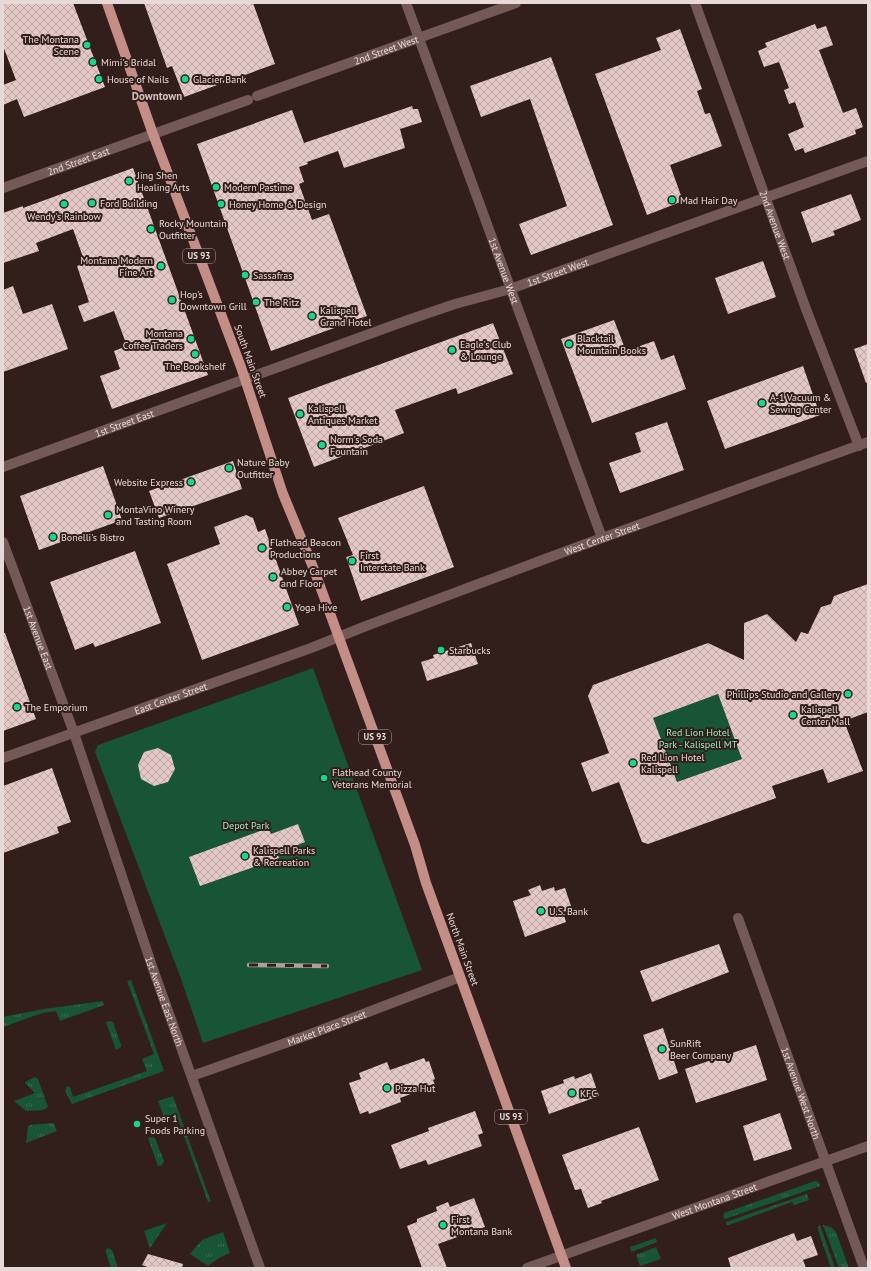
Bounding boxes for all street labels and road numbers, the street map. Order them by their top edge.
street label: 2nd Street West [352,32,421,68]
street label: 2nd Street East [46,144,112,179]
street label: 2nd Avenue West [756,188,794,262]
street label: 1st Avenue West [485,236,522,306]
road number: US 93 [183,249,215,263]
street label: 1st Street West [525,255,591,289]
street label: South Main Street [231,323,270,400]
street label: 1st Street East [93,407,156,440]
street label: West Center Street [563,519,642,558]
street label: 1st Avenue East [20,604,56,672]
street label: East Center Street [133,679,210,718]
road number: US 93 [359,730,391,744]
street label: North Main Street [443,911,482,988]
street label: 1st Avenue East North [142,955,186,1048]
street label: Market Place Street [286,1007,369,1049]
street label: 1st Avenue West North [778,1045,823,1141]
road number: US 93 [495,1110,527,1124]
street label: West Montana Street [670,1180,759,1223]

